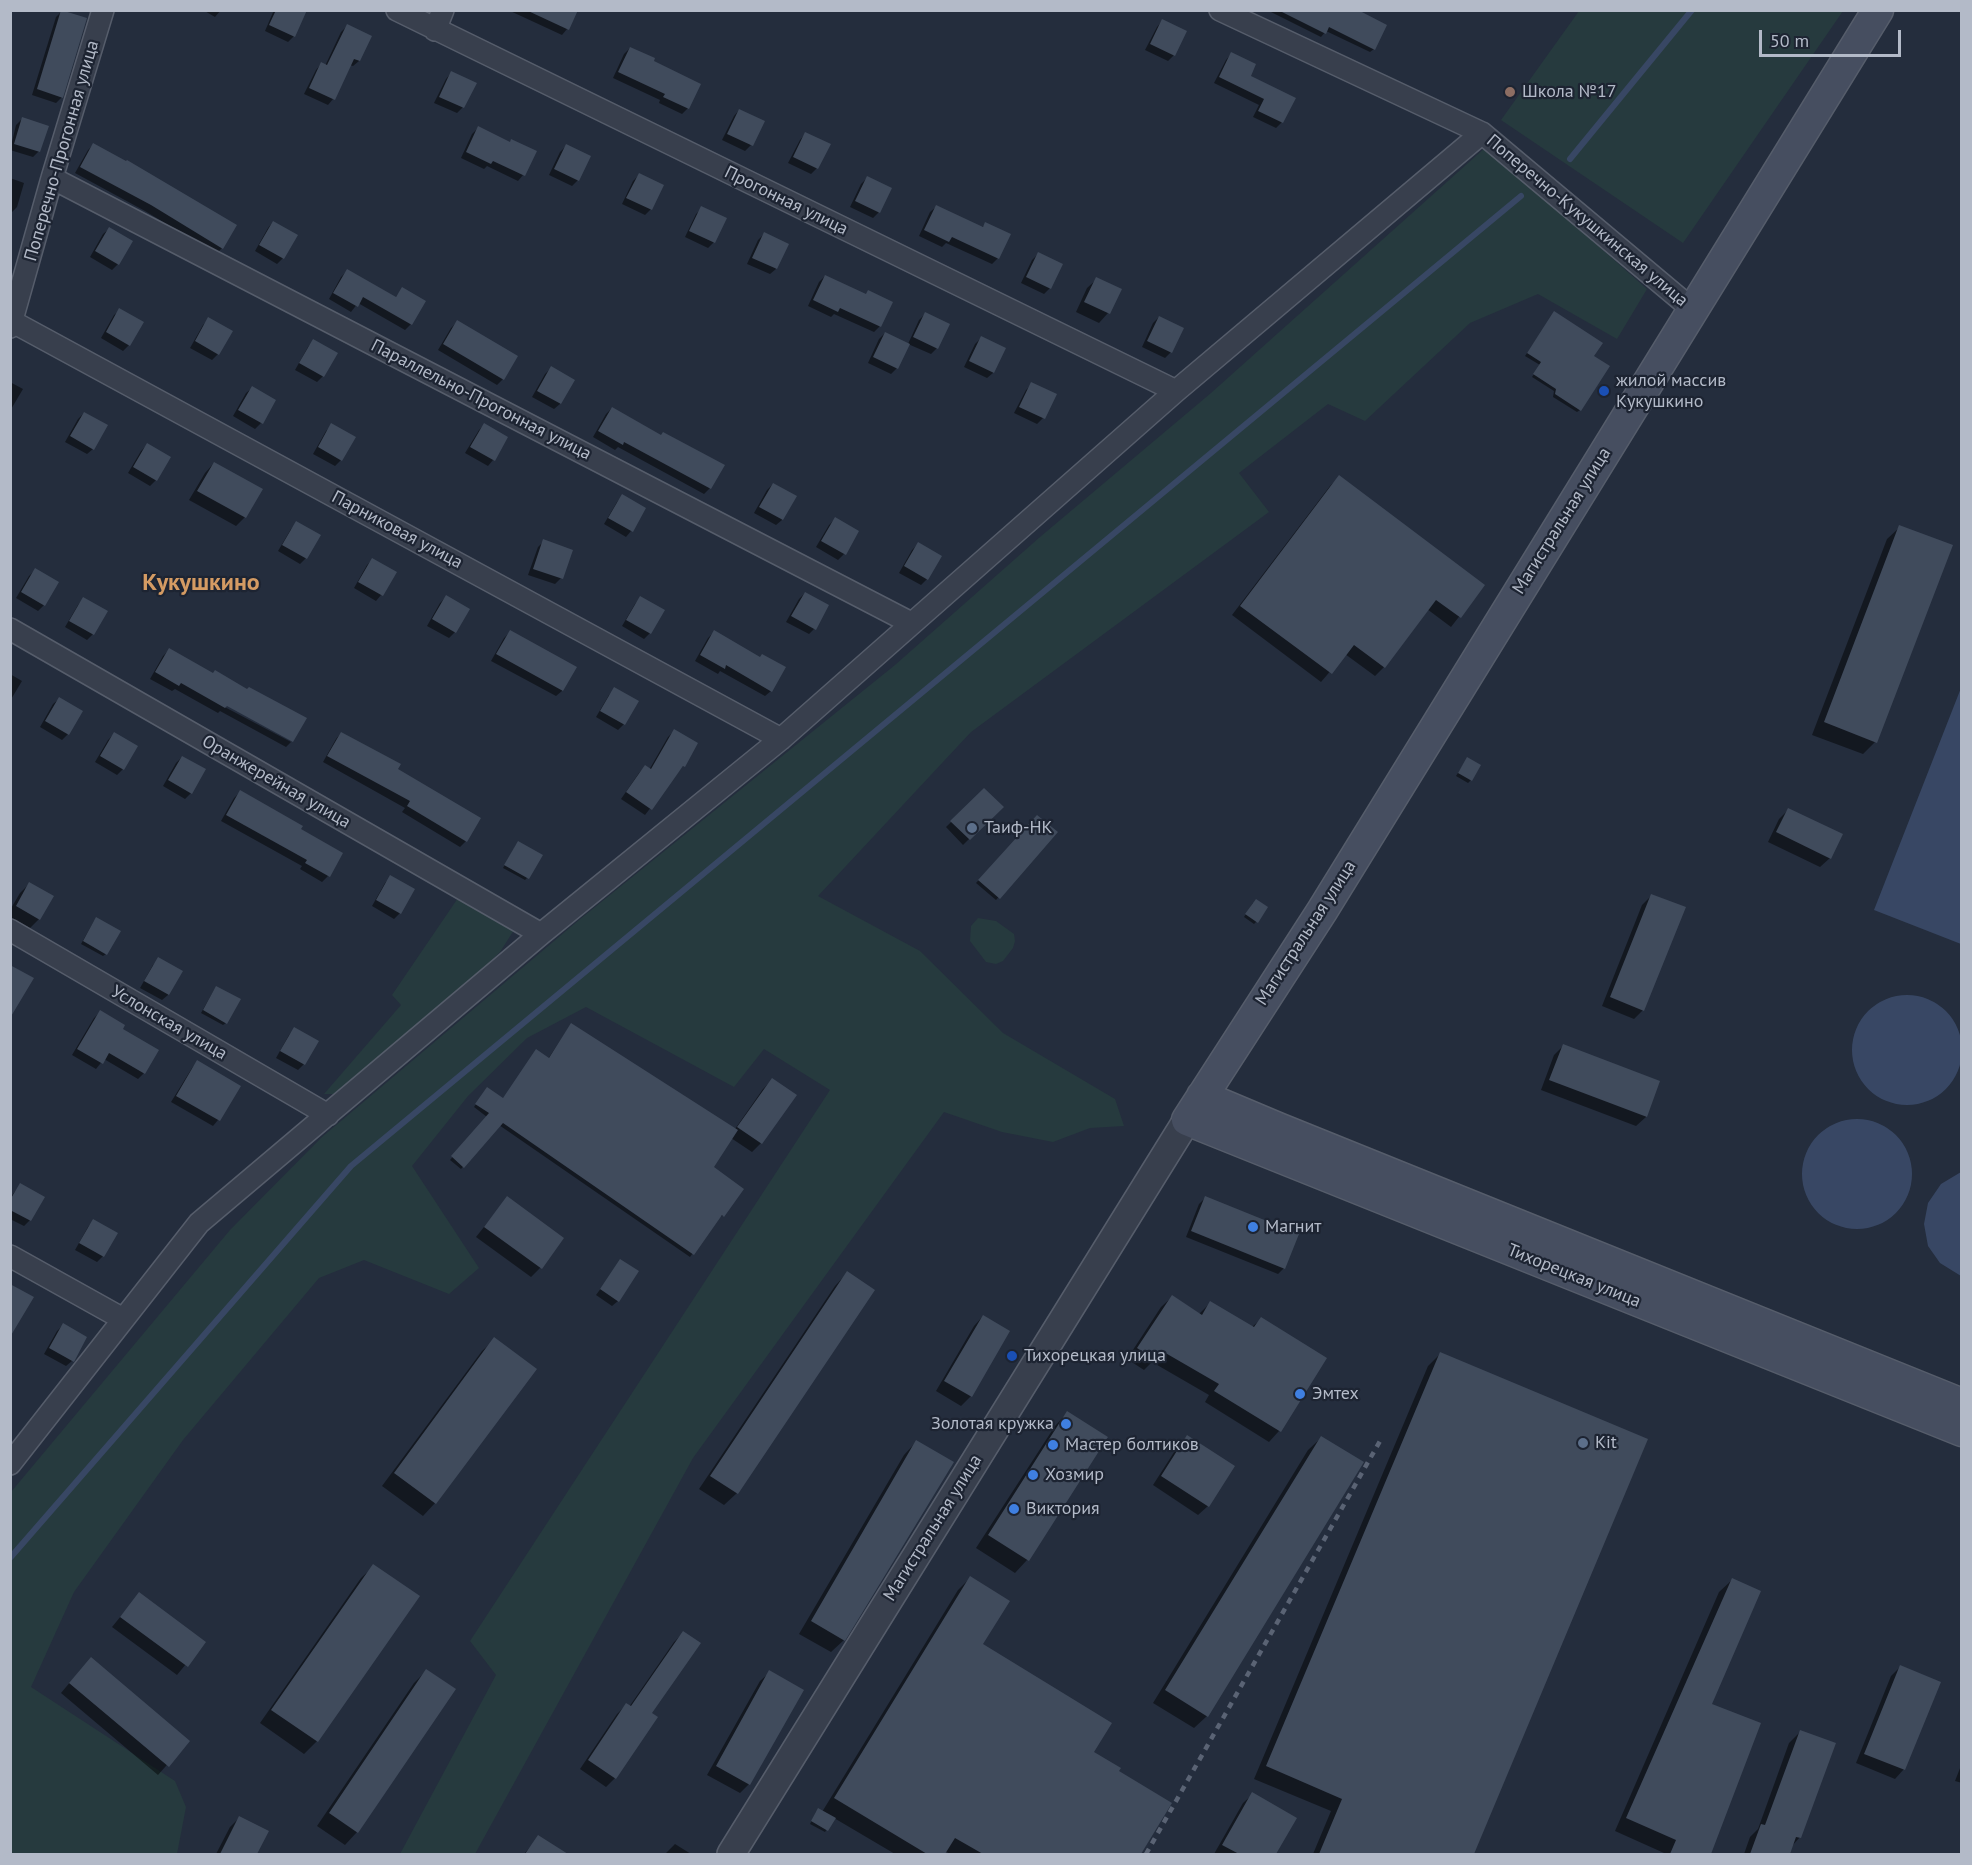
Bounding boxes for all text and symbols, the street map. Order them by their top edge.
scale bar [1762,18,1904,56]
text: 50 m [1770,29,1809,52]
street label: Поперечно-Прогонная улица [20,38,104,264]
place label: Школа №17 [1522,81,1617,103]
marker: Школа №17 [1503,85,1517,99]
street label: Поперечно-Кукушкинская улица [1482,130,1692,312]
street label: Прогонная улица [721,162,851,240]
street label: Параллельно-Прогонная улица [367,335,595,465]
place label: жилой массив Кукушкино [1616,370,1726,412]
marker: жилой массив Кукушкино [1597,384,1611,398]
street label: Магистральная улица [1508,444,1616,598]
street label: Парниковая улица [328,486,466,574]
district label: Кукушкино [142,569,260,597]
street label: Оранжерейная улица [198,731,354,833]
place label: Таиф-НК [984,817,1053,839]
marker: Таиф-НК [965,821,979,835]
street label: Магистральная улица [1251,856,1361,1010]
street label: Услонская улица [107,981,231,1065]
place label: Магнит [1265,1216,1322,1238]
marker: Магнит [1246,1220,1260,1234]
street label: Тихорецкая улица [1504,1239,1644,1313]
place label: Тихорецкая улица [1024,1345,1166,1367]
marker: Тихорецкая улица [1005,1349,1019,1363]
place label: Эмтех [1312,1383,1359,1405]
marker: Эмтех [1293,1387,1307,1401]
place label: Золотая кружка [931,1413,1054,1435]
marker: Золотая кружка [1059,1417,1073,1431]
place label: Kit [1595,1432,1617,1454]
place label: Мастер болтиков [1065,1434,1199,1456]
marker: Kit [1576,1436,1590,1450]
marker: Мастер болтиков [1046,1438,1060,1452]
street label: Магистральная улица [879,1451,987,1605]
place label: Хозмир [1045,1464,1104,1486]
marker: Хозмир [1026,1468,1040,1482]
place label: Виктория [1026,1498,1100,1520]
marker: Виктория [1007,1502,1021,1516]

